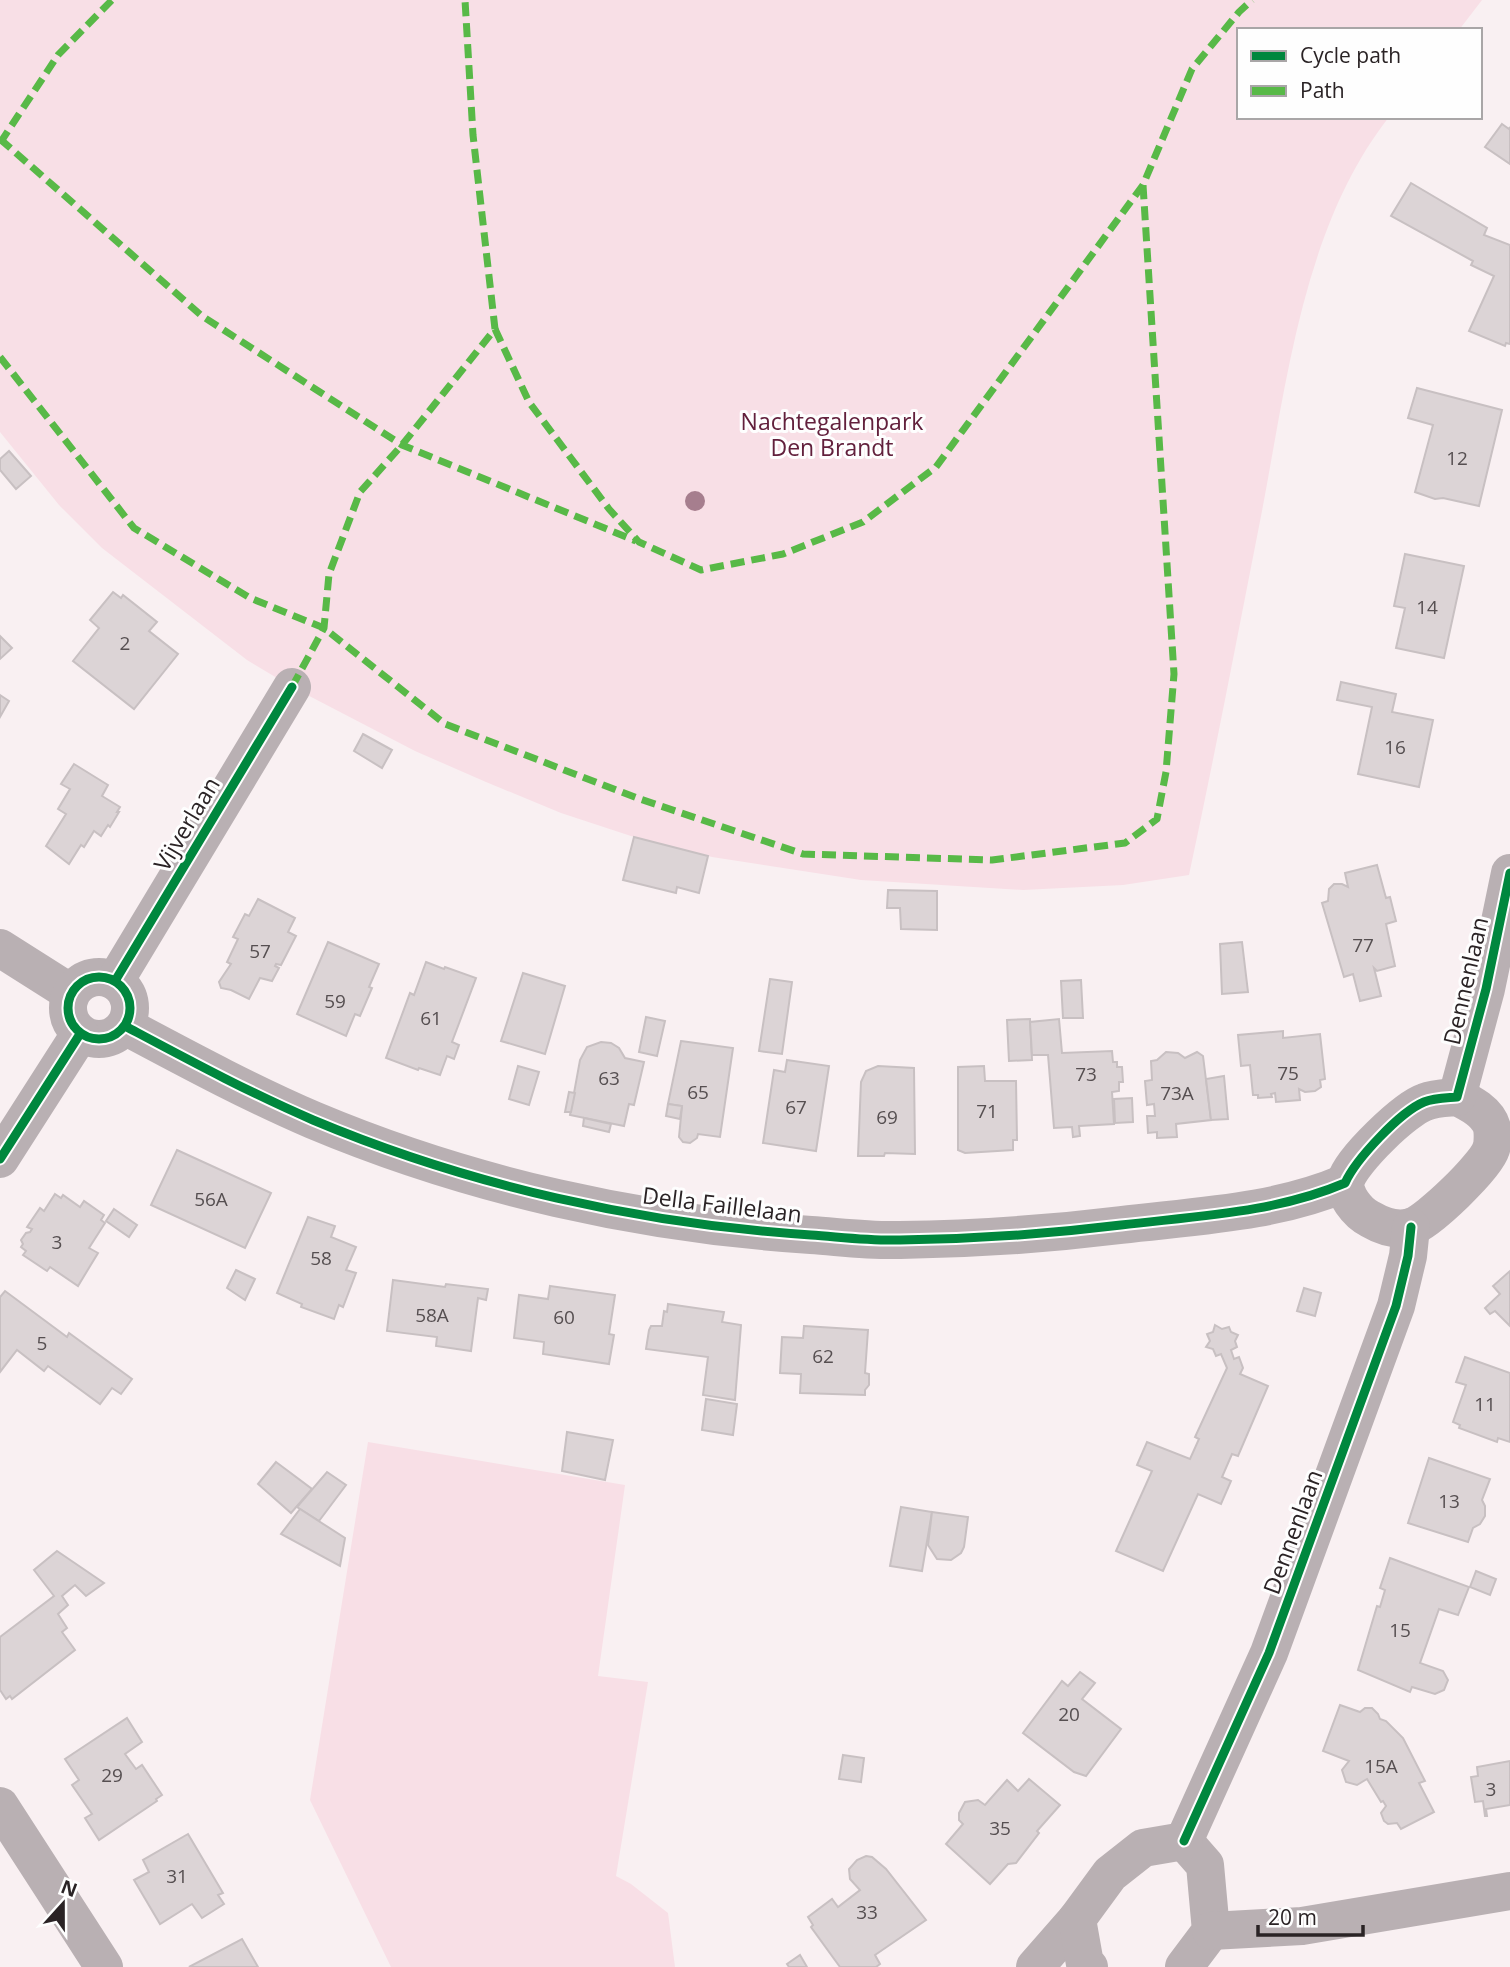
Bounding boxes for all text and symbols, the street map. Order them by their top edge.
legend [1237,28,1482,119]
text: Cycle path [1300,41,1401,69]
text: Path [1300,76,1345,104]
park label: Nachtegalenpark Den Brandt [741,405,923,463]
house number: 12 [1446,445,1468,471]
house number: 14 [1416,594,1438,620]
house number: 2 [120,630,130,656]
house number: 16 [1384,734,1406,760]
street label: Vijverlaan [145,770,227,877]
street label: Dennenlaan [1435,914,1495,1048]
house number: 77 [1352,932,1374,958]
house number: 57 [249,938,271,964]
house number: 59 [324,988,346,1014]
house number: 61 [420,1005,442,1031]
house number: 75 [1277,1060,1299,1086]
house number: 73 [1075,1061,1097,1087]
house number: 63 [598,1065,620,1091]
house number: 65 [687,1079,709,1105]
house number: 73A [1160,1080,1194,1106]
house number: 67 [785,1094,807,1120]
house number: 71 [976,1098,998,1124]
house number: 69 [876,1104,898,1130]
street label: Della Faillelaan [641,1178,804,1230]
house number: 56A [194,1186,228,1212]
house number: 3 [52,1229,62,1255]
house number: 58 [310,1245,332,1271]
house number: 58A [415,1302,449,1328]
house number: 60 [553,1304,575,1330]
house number: 5 [37,1330,47,1356]
house number: 62 [812,1343,834,1369]
house number: 11 [1474,1391,1496,1417]
street label: Dennenlaan [1255,1465,1329,1598]
house number: 13 [1438,1488,1460,1514]
house number: 15 [1389,1617,1411,1643]
house number: 20 [1058,1701,1080,1727]
house number: 15A [1364,1753,1398,1779]
house number: 29 [101,1762,123,1788]
house number: 3 [1486,1776,1496,1802]
house number: 35 [989,1815,1011,1841]
house number: 31 [166,1863,188,1889]
north arrow [28,1869,98,1939]
text: N [57,1873,81,1903]
scale bar [1258,1894,1363,1938]
house number: 33 [856,1899,878,1925]
text: 20 m [1268,1903,1317,1931]

